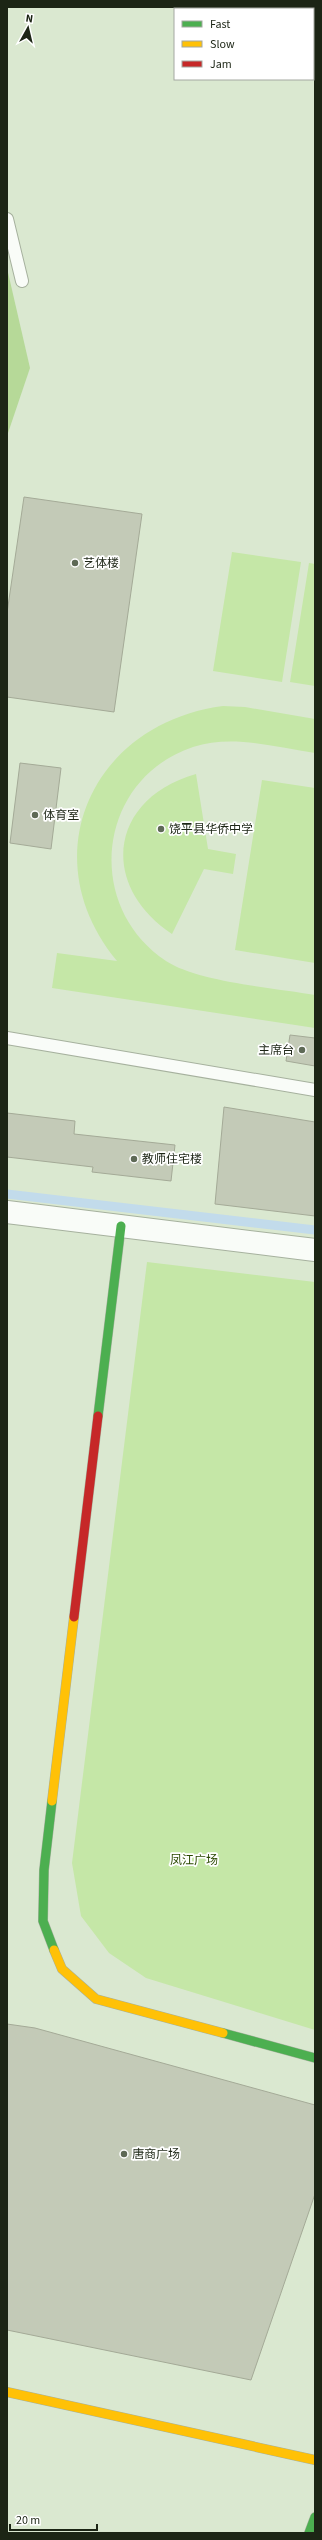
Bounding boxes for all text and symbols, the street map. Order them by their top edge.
north arrow [8,8,48,48]
legend [174,8,314,80]
text: N [25,11,34,27]
text: Fast [210,16,230,33]
text: Slow [210,36,235,53]
text: Jam [210,56,232,73]
place label: 艺体楼 [83,555,119,572]
marker: 艺体楼 [70,558,80,568]
place label: 体育室 [43,807,79,824]
marker: 体育室 [30,810,40,820]
place label: 饶平县华侨中学 [169,821,253,838]
marker: 饶平县华侨中学 [156,824,166,834]
place label: 主席台 [258,1042,294,1059]
marker: 主席台 [297,1045,307,1055]
place label: 教师住宅楼 [142,1151,202,1168]
marker: 教师住宅楼 [129,1154,139,1164]
park label: 凤江广场 [170,1852,218,1869]
place label: 唐商广场 [132,2146,180,2163]
marker: 唐商广场 [119,2149,129,2159]
scale bar [10,2506,97,2532]
text: 20 m [16,2512,40,2529]

